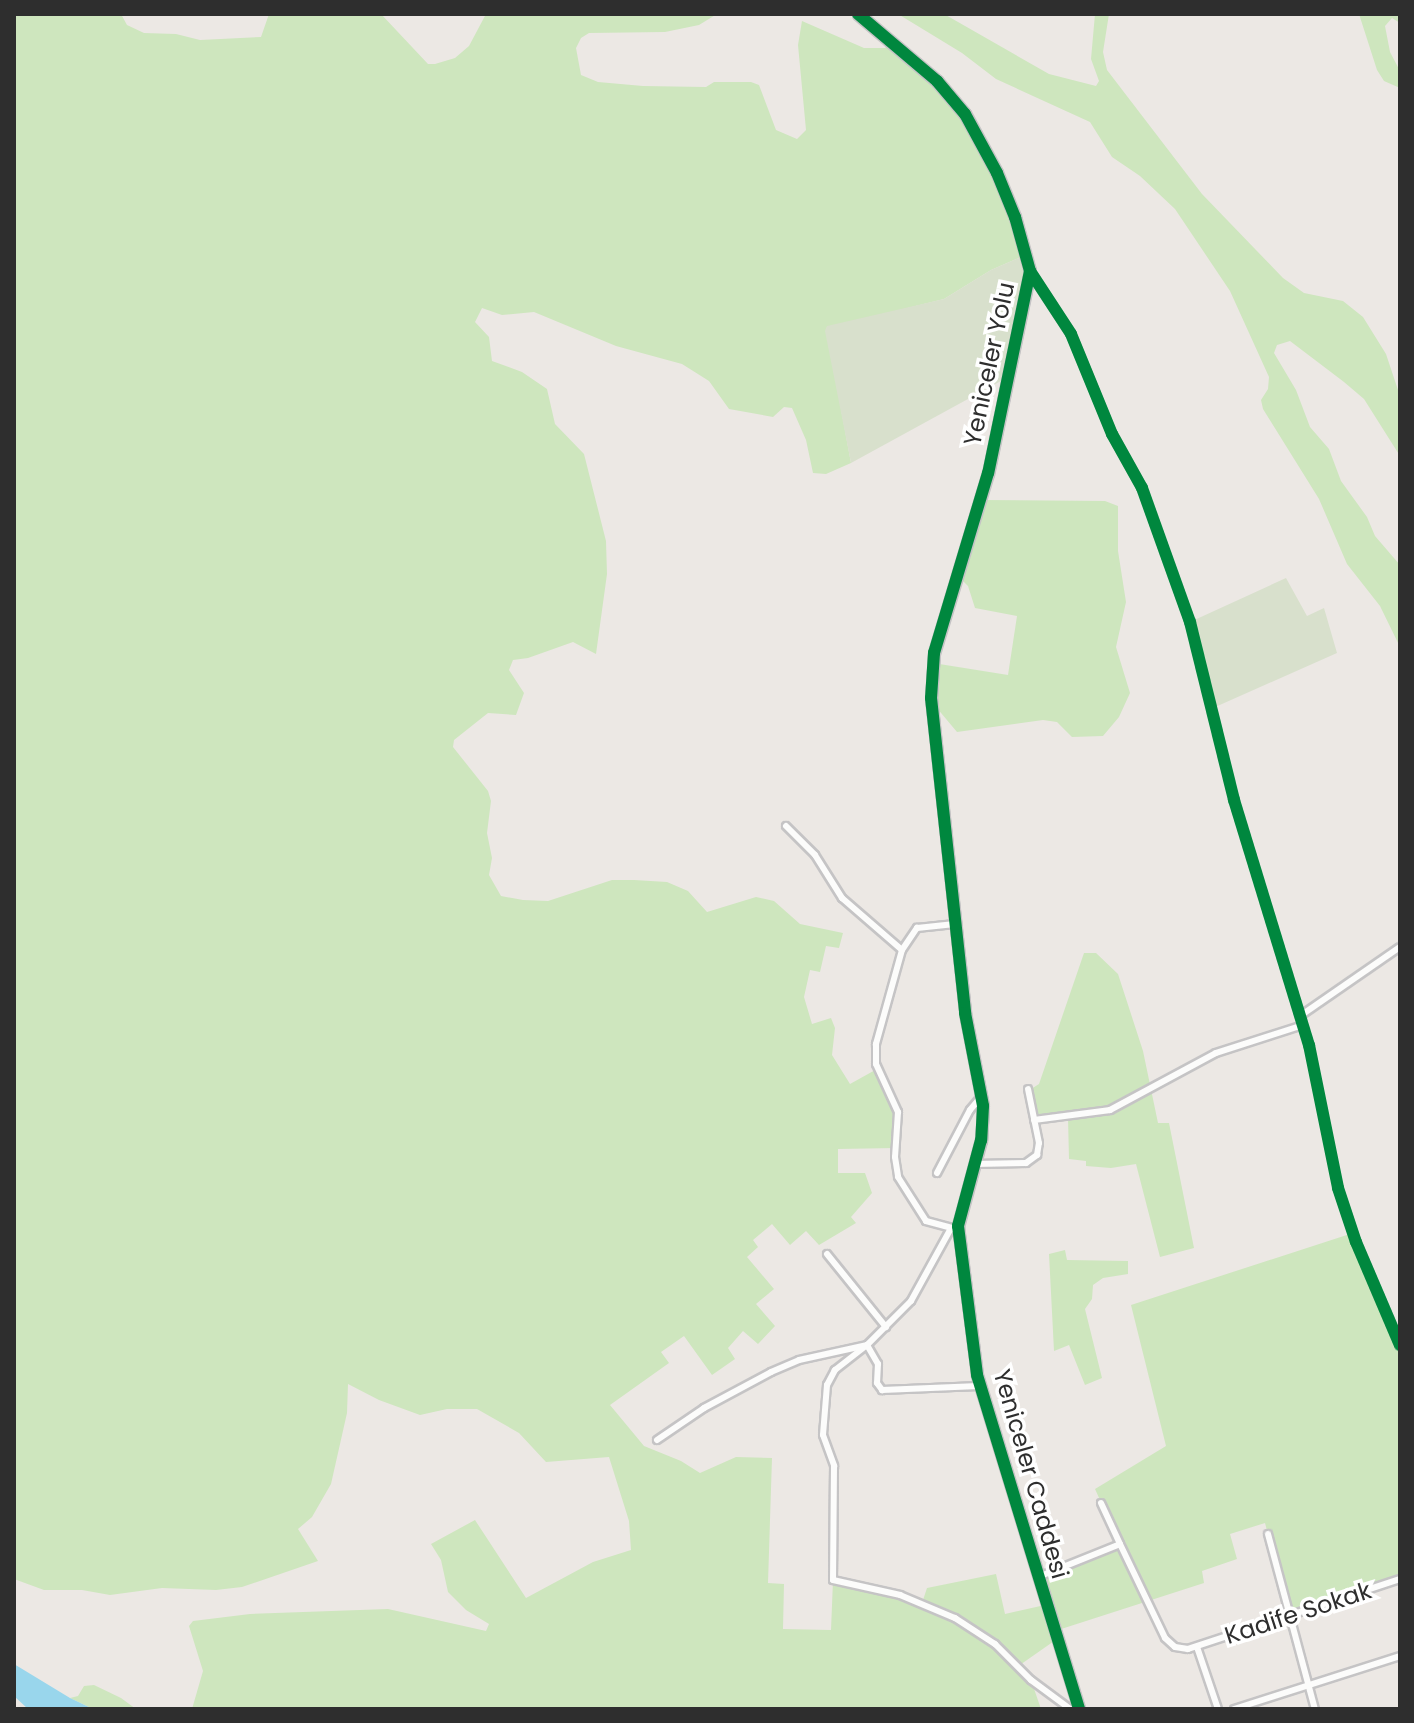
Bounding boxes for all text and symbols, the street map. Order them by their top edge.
street label: Yeniceler Yolu [958,280,1020,448]
street label: Yeniceler Caddesi [987,1366,1075,1582]
street label: Kadife Sokak [1221,1576,1375,1650]

